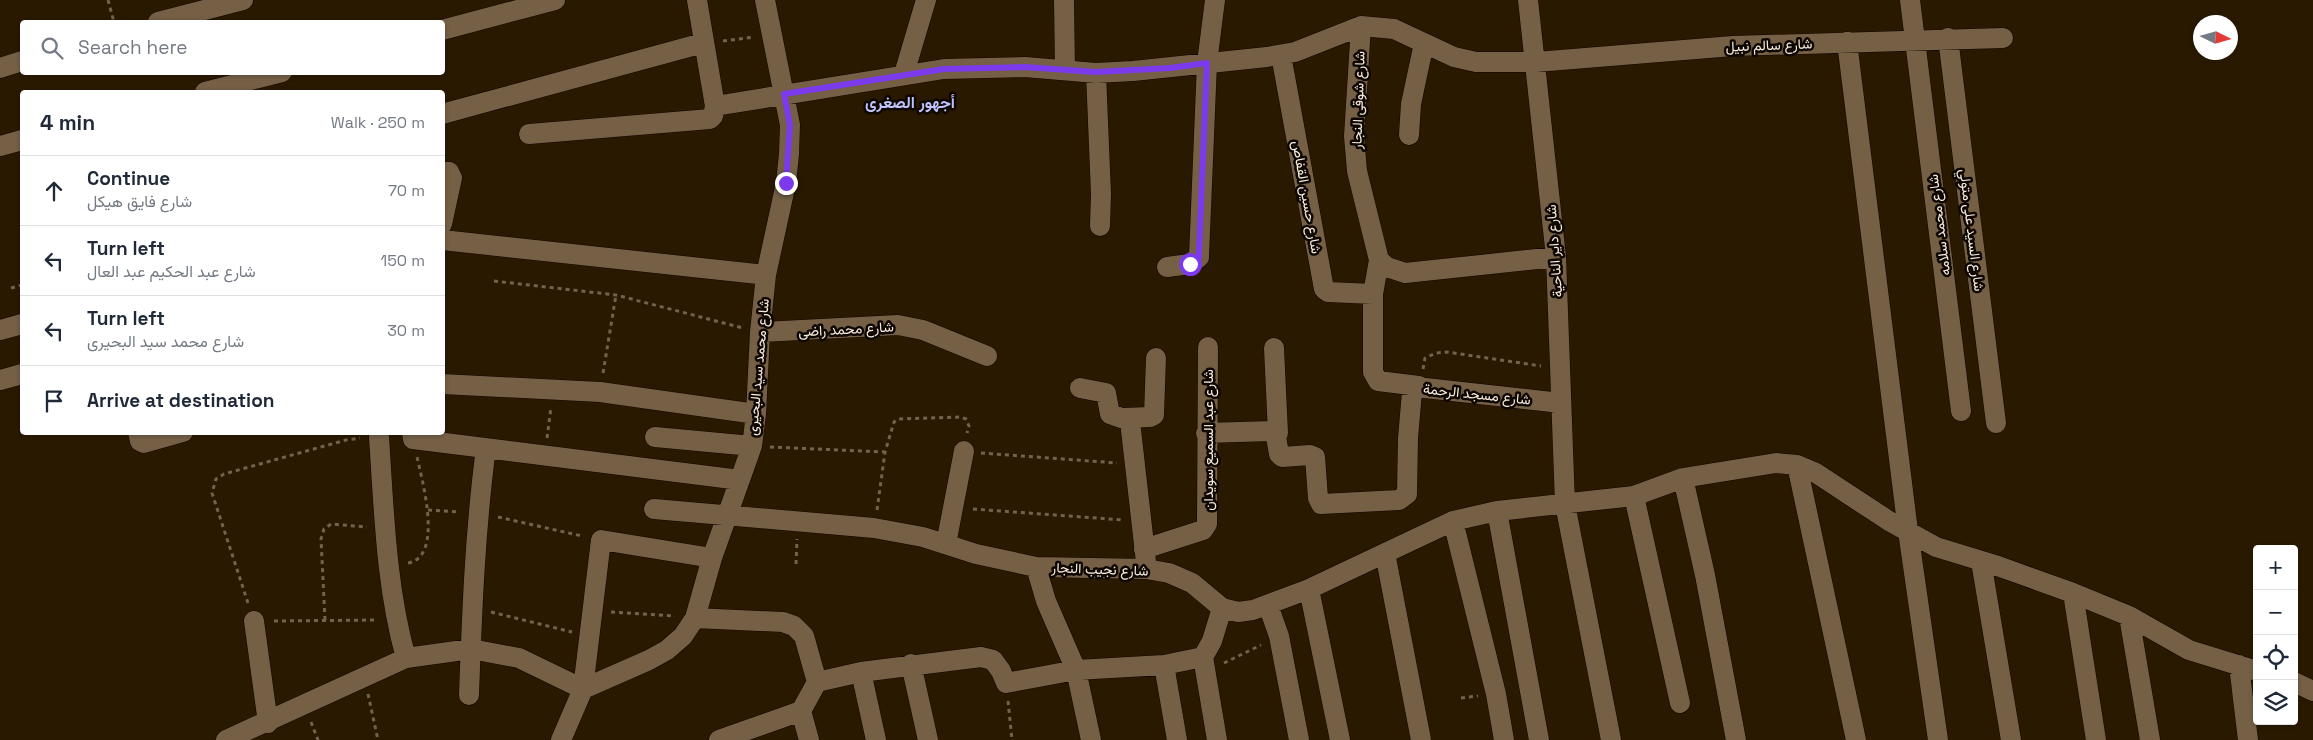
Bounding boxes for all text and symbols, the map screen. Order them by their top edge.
north arrow [2193,15,2238,60]
search box [20,20,445,75]
icon: search [38,34,66,62]
street label: شارع سالم نبيل [1725,34,1813,58]
text: Search here [78,35,188,60]
street label: شارع شوقى النجار [1347,51,1371,150]
district label: أجهور الصغرى [865,92,955,113]
text: 4 min [40,109,95,136]
text: Walk · 250 m [331,112,425,133]
street label: شارع حسين القفاص [1286,139,1326,255]
text: Continue [87,166,170,191]
street label: شارع السيد على متولي [1953,168,1988,293]
route end [775,172,798,195]
street label: شارع محمد سلامه [1924,173,1956,277]
icon: ahead [40,177,68,205]
text: 70 m [388,180,425,201]
text: شارع فايق هيكل [87,191,192,212]
street label: شارع داير الناحية [1542,204,1568,298]
text: Turn left [87,236,165,261]
icon: left [40,247,68,275]
text: 150 m [381,250,425,271]
route start [1179,253,1202,276]
text: شارع عبد الحكيم عبد العال [87,261,256,282]
street label: شارع محمد سيد البحيرى [743,298,775,436]
text: Turn left [87,306,165,331]
icon: left [40,317,68,345]
street label: شارع محمد راضى [798,318,894,342]
text: 30 m [387,320,425,341]
text: شارع محمد سيد البحيرى [87,331,244,352]
street label: شارع عبد السميع سويدان [1199,369,1219,511]
street label: شارع مسجد الرحمة [1422,379,1532,411]
icon: arrive [40,387,68,415]
text: Arrive at destination [87,388,275,413]
map controls [2253,545,2298,725]
button: + [2253,545,2298,590]
street label: شارع نجيب النجار [1050,558,1149,582]
button: − [2253,590,2298,635]
button: locate [2253,635,2298,680]
button: layers [2253,680,2298,725]

